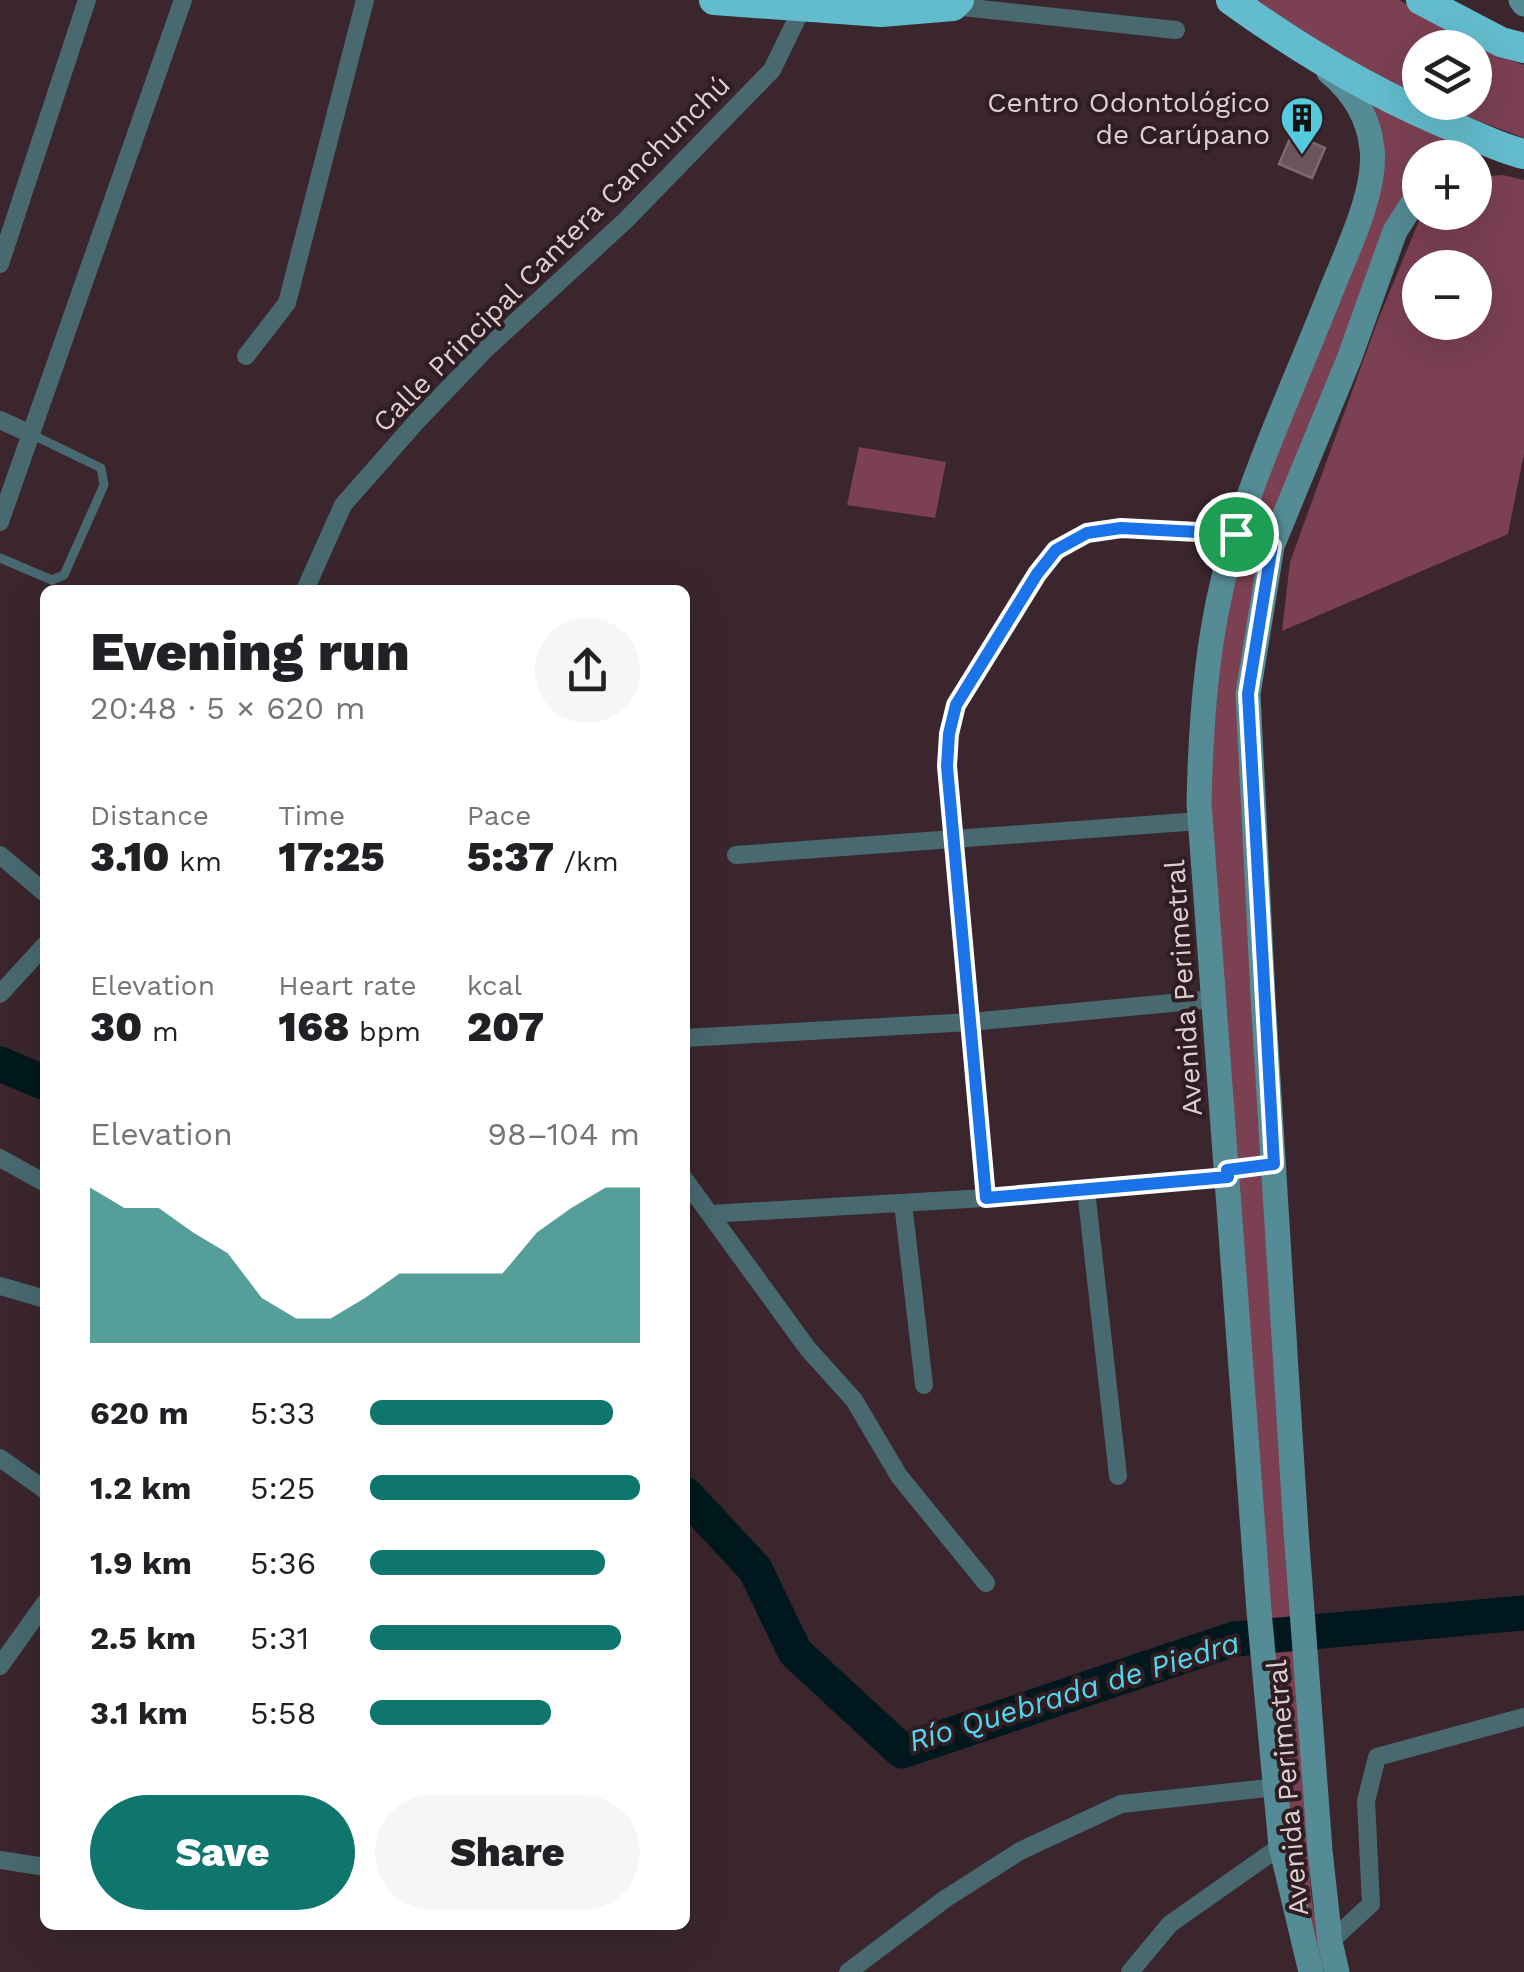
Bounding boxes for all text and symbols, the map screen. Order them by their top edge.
map controls [1402,30,1492,340]
button: layers [1402,30,1492,120]
street label: Calle Principal Cantera Canchunchú [366,68,737,439]
place label: Centro Odontológico de Carúpano [987,86,1270,151]
building icon: Centro Odontológico de Carúpano [1279,95,1325,156]
button: + [1402,140,1492,230]
button: − [1402,250,1492,340]
pin [1194,492,1279,577]
icon: arrive [1209,507,1264,562]
button: share [535,618,640,723]
text: Evening run [90,619,410,683]
text: 20:48 · 5 × 620 m [90,689,366,727]
text: Distance [90,799,209,832]
text: Time [278,799,345,832]
text: Pace [467,799,531,832]
text: 3.10 [90,832,170,881]
text: 17:25 [278,832,385,881]
text: 5:37 [467,832,554,881]
text: km [170,845,222,878]
text: /km [554,845,619,878]
street label: Avenida Perimetral [1158,858,1209,1117]
text: Elevation [90,969,215,1002]
text: Heart rate [278,969,417,1002]
text: kcal [467,969,522,1002]
text: 30 [90,1002,142,1051]
text: 168 [278,1002,350,1051]
text: 207 [467,1002,544,1051]
text: m [142,1015,179,1048]
text: bpm [350,1015,421,1048]
text: Elevation [90,1115,233,1153]
text: 98–104 m [487,1115,640,1153]
text: 620 m [90,1394,189,1432]
text: 5:33 [250,1394,315,1432]
text: 1.2 km [90,1469,191,1507]
text: 5:25 [250,1469,315,1507]
text: 1.9 km [90,1544,192,1582]
text: 5:36 [250,1544,316,1582]
text: 2.5 km [90,1619,196,1657]
text: 5:31 [250,1619,309,1657]
water label: Río Quebrada de Piedra [904,1624,1243,1759]
street label: Avenida Perimetral [1260,1658,1315,1917]
text: 3.1 km [90,1694,188,1732]
text: 5:58 [250,1694,316,1732]
button: Save [90,1795,355,1910]
button: Share [375,1795,640,1910]

